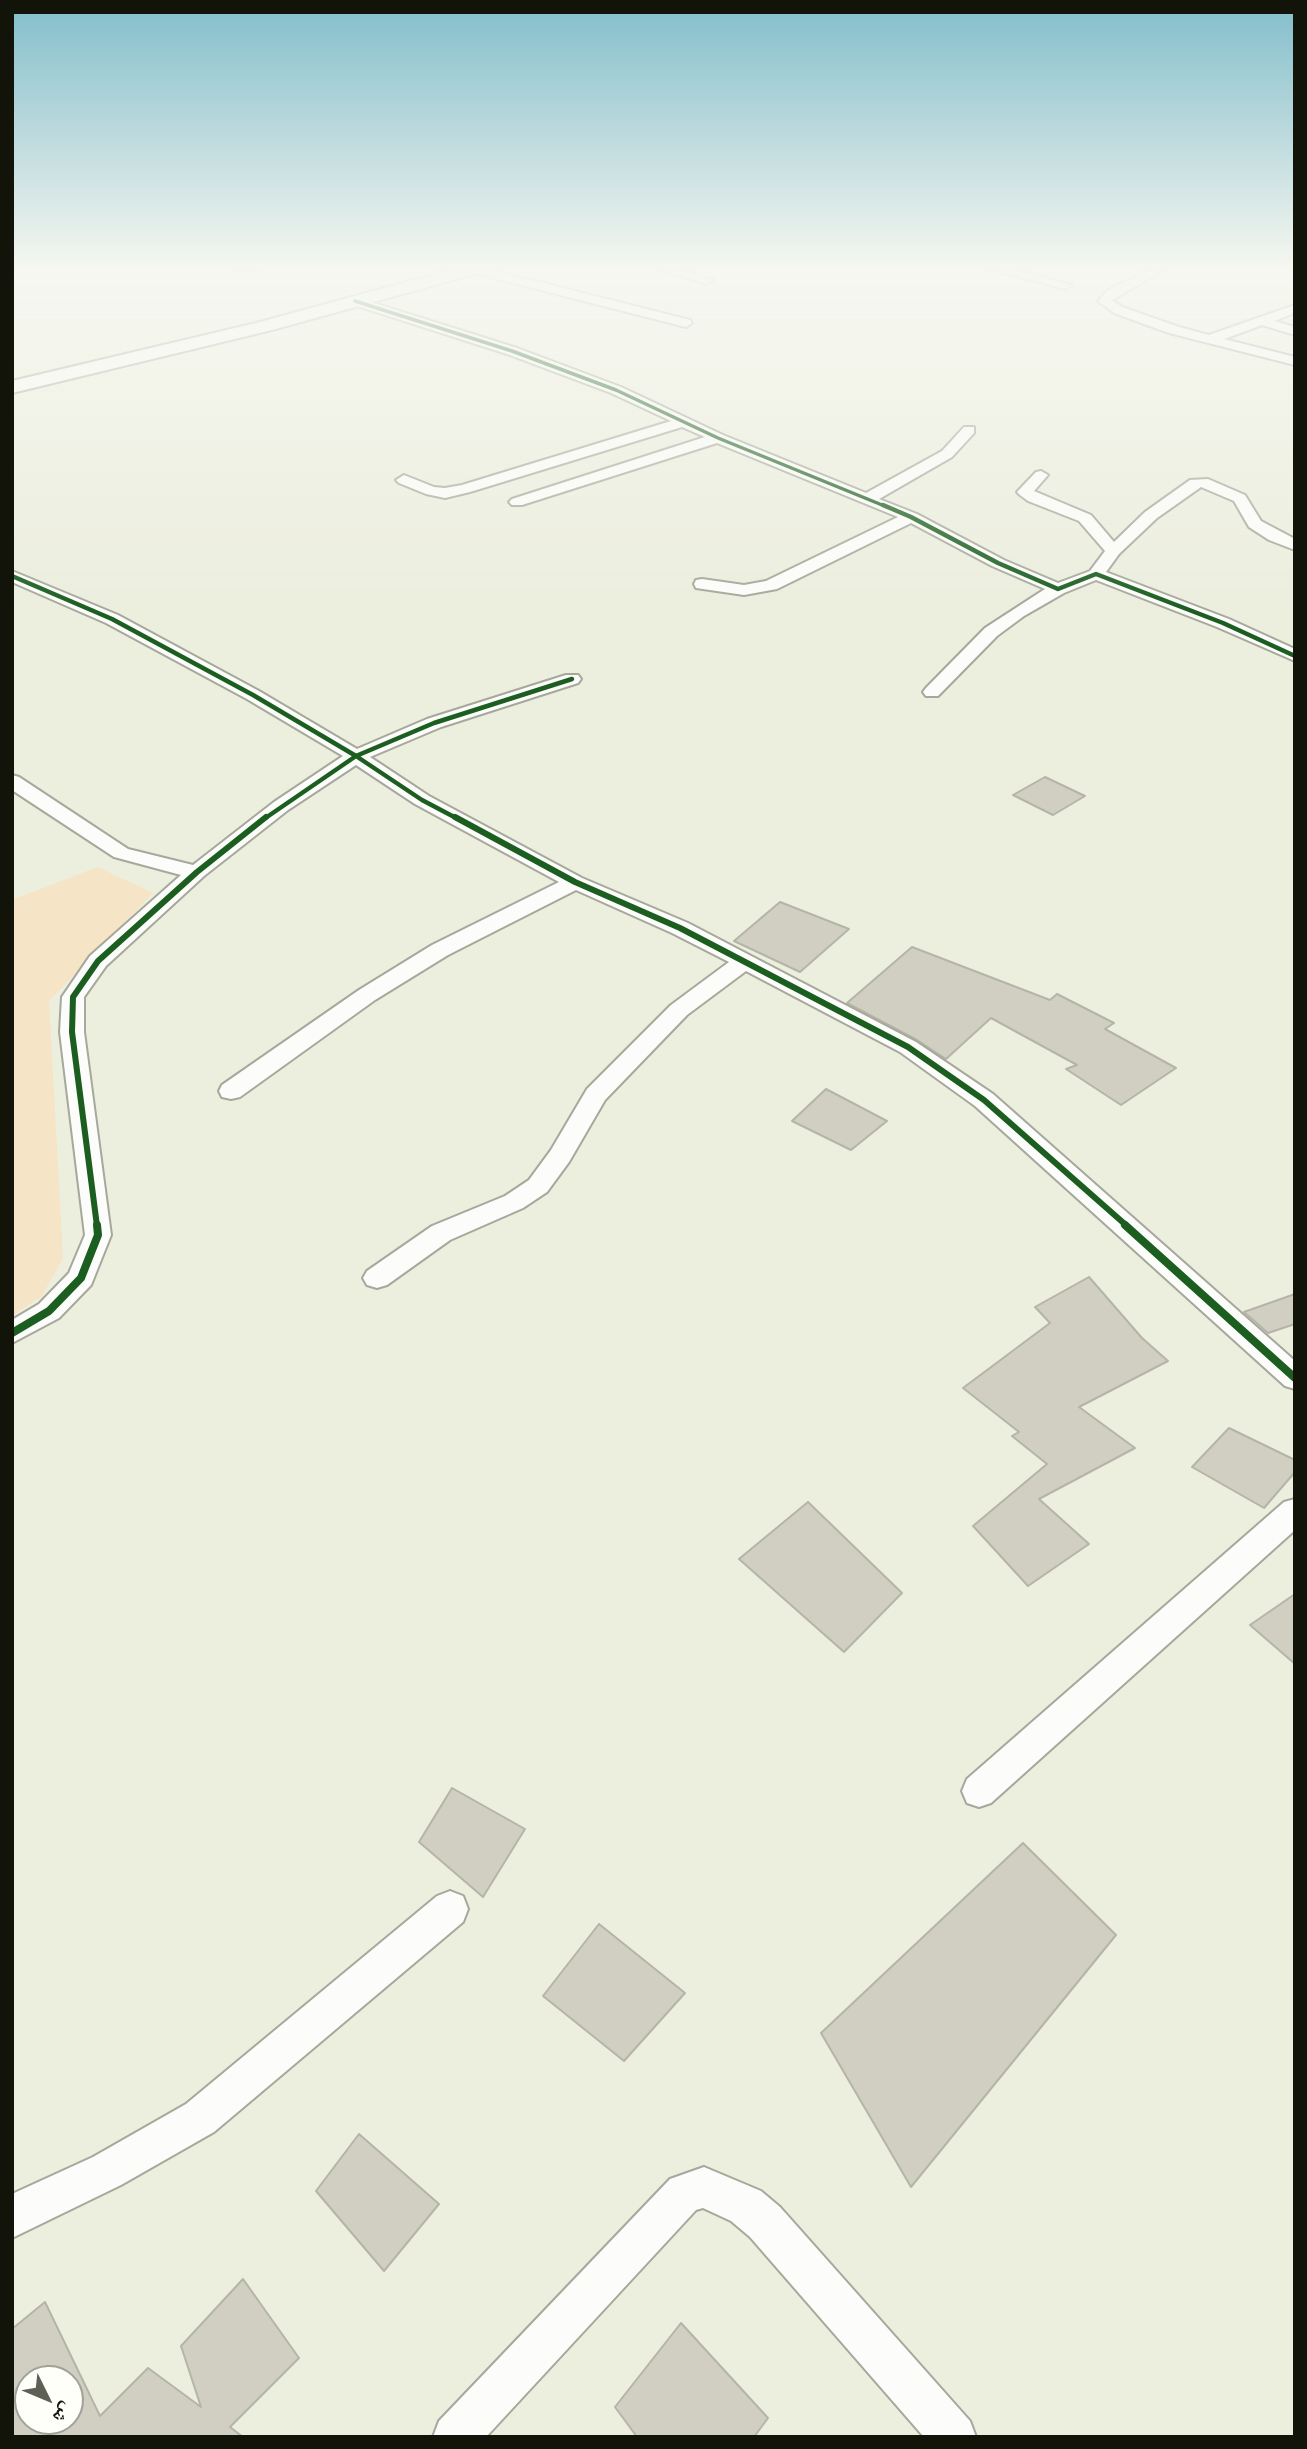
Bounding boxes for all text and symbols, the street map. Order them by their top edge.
north arrow [14,2365,84,2435]
text: ش [48,2398,78,2428]

